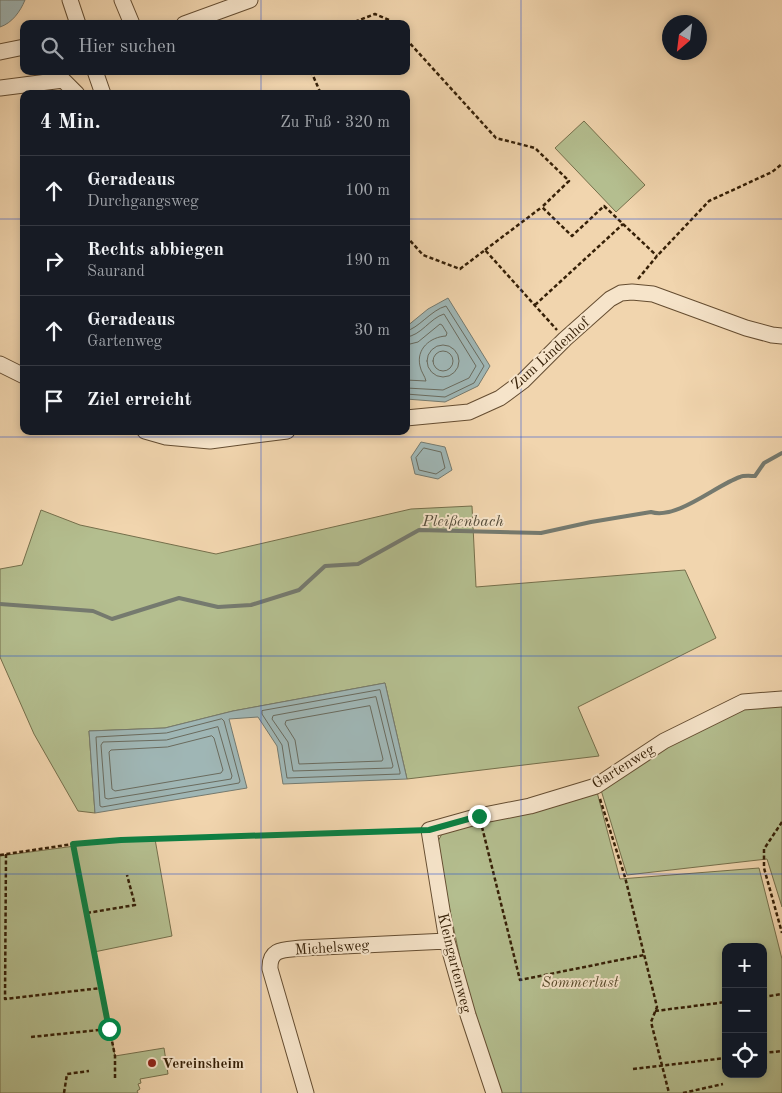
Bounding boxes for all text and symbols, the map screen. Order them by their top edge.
north arrow [662,15,707,60]
search box [20,20,410,75]
icon: search [38,34,66,62]
text: Hier suchen [78,38,176,57]
text: 4 Min. [40,112,101,133]
text: Zu Fuß · 320 m [280,115,390,131]
text: Geradeaus [87,171,175,190]
icon: ahead [40,177,68,205]
text: 100 m [345,183,390,199]
text: Durchgangsweg [87,194,199,210]
text: Rechts abbiegen [87,241,224,260]
icon: right [40,247,68,275]
text: 190 m [345,253,390,269]
text: Saurand [87,264,145,280]
text: Geradeaus [87,311,175,330]
street label: Zum Lindenhof [509,315,594,393]
icon: ahead [40,317,68,345]
text: 30 m [354,323,390,339]
text: Gartenweg [87,334,162,350]
icon: arrive [40,387,68,415]
text: Ziel erreicht [87,391,192,410]
water label: Pleißenbach [421,514,504,530]
street label: Gartenweg [590,742,658,792]
route end [468,805,491,828]
street label: Kleingartenweg [434,912,473,1015]
street label: Michelsweg [294,938,370,959]
map controls [722,943,767,1078]
button: + [722,943,767,988]
park label: Sommerlust [541,976,619,991]
button: − [722,988,767,1033]
route start [98,1018,121,1041]
button: locate [722,1033,767,1078]
marker: Vereinsheim [146,1057,158,1069]
place label: Vereinsheim [162,1057,244,1072]

